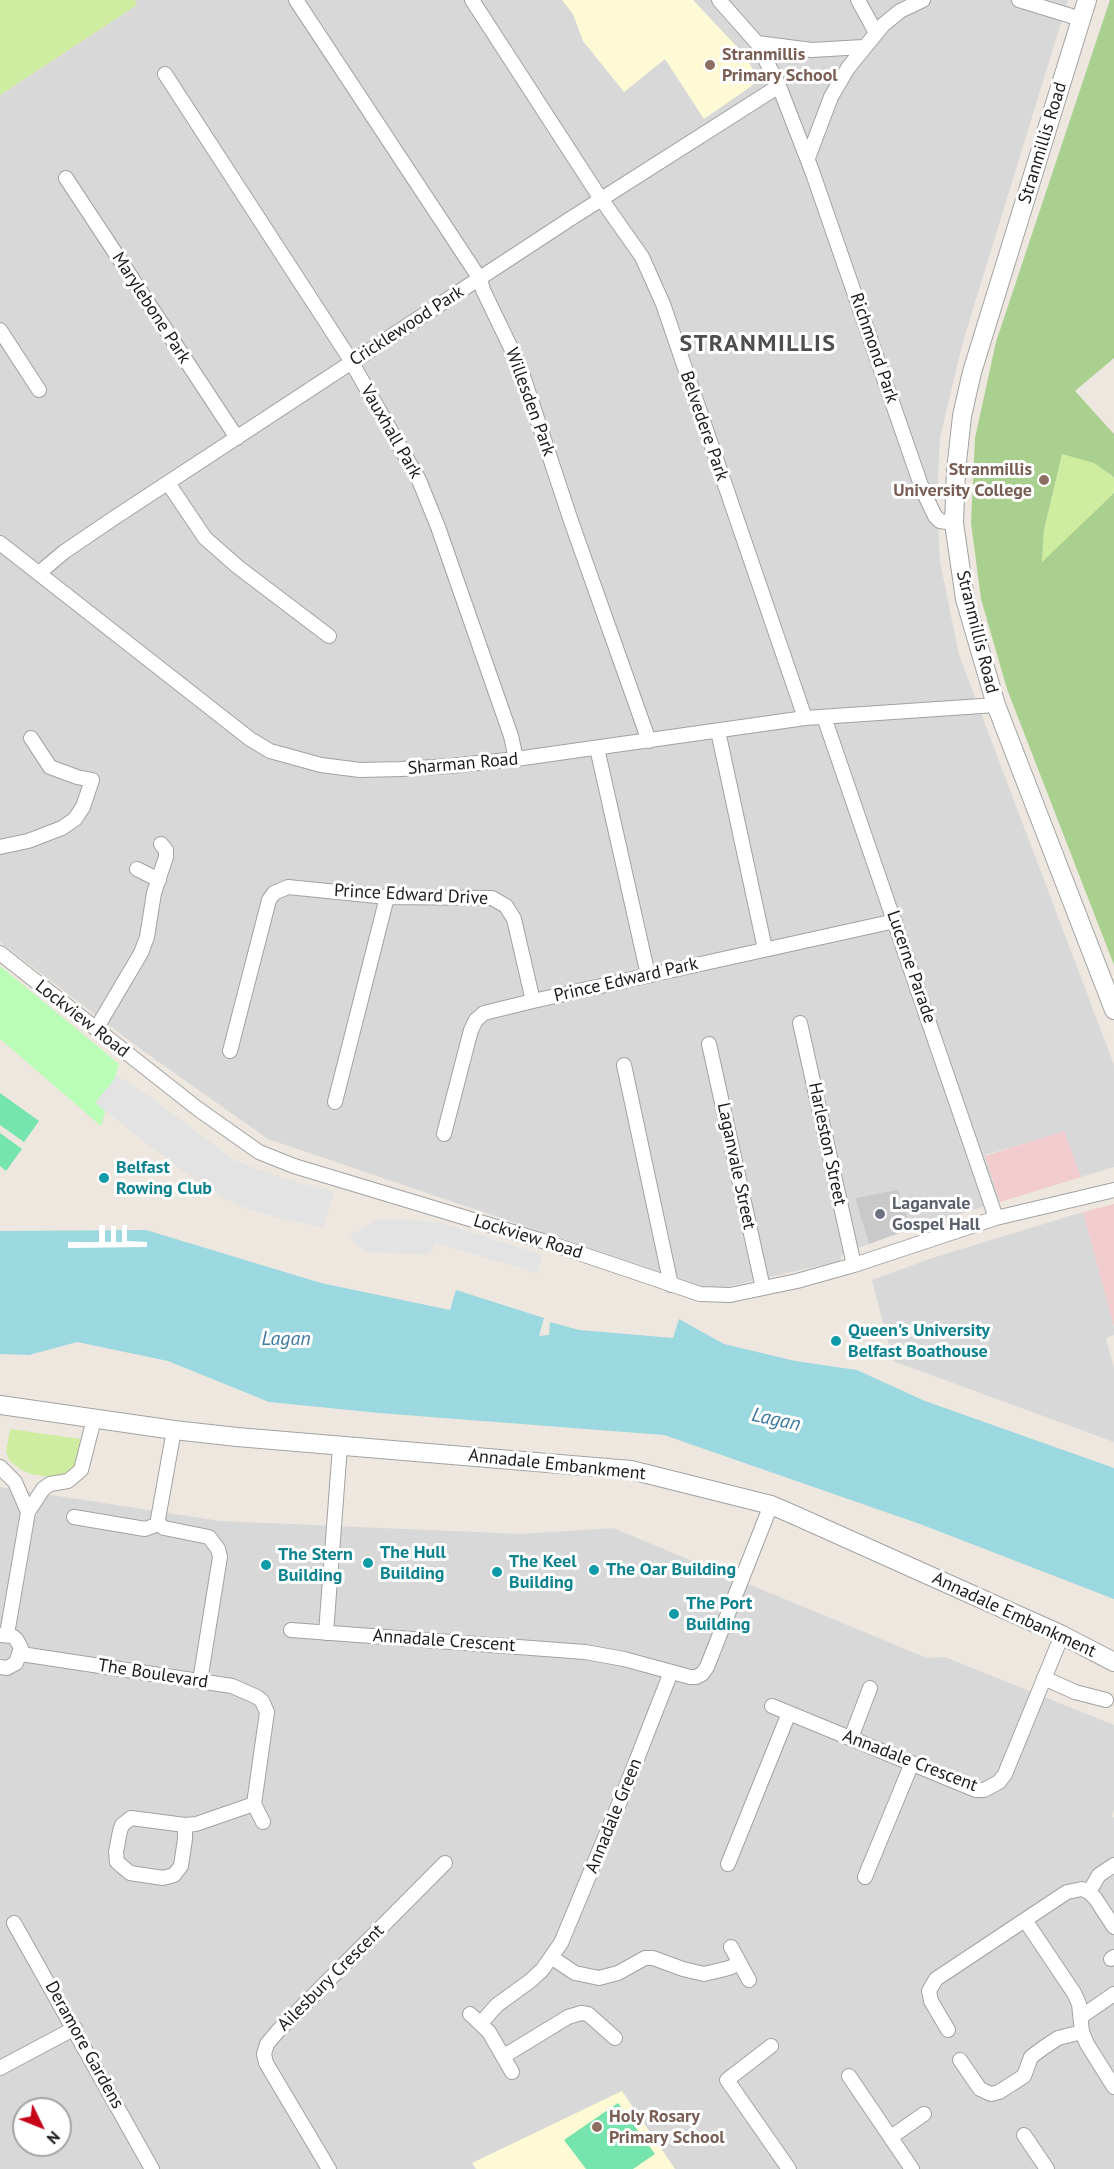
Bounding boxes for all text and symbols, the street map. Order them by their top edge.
place label: Stranmillis Primary School [722,44,838,86]
marker: Stranmillis Primary School [703,58,717,72]
street label: Stranmillis Road [1014,80,1072,206]
street label: Marylebone Park [107,248,195,368]
street label: Cricklewood Park [346,281,468,371]
street label: Richmond Park [845,290,903,406]
district label: STRANMILLIS [680,330,836,358]
street label: Willesden Park [500,345,560,459]
street label: Belvedere Park [675,368,733,484]
street label: Vauxhall Park [356,381,426,483]
place label: Stranmillis University College [893,459,1032,502]
marker: Stranmillis University College [1037,473,1051,487]
street label: Stranmillis Road [951,568,1003,696]
street label: Sharman Road [407,748,519,780]
street label: Prince Edward Drive [333,880,489,910]
street label: Lucerne Parade [882,908,940,1026]
street label: Prince Edward Park [552,953,700,1007]
street label: Lockview Road [31,976,133,1062]
street label: Harleston Street [803,1080,851,1208]
street label: Laganvale Street [712,1101,760,1231]
place label: Belfast Rowing Club [116,1157,212,1200]
marker: Belfast Rowing Club [97,1171,111,1185]
place label: Laganvale Gospel Hall [892,1193,980,1236]
marker: Laganvale Gospel Hall [873,1207,887,1221]
street label: Lockview Road [471,1210,585,1264]
place label: Queen's University Belfast Boathouse [848,1320,990,1362]
water label: Lagan [261,1327,311,1351]
marker: Queen's University Belfast Boathouse [829,1334,843,1348]
water label: Lagan [749,1403,803,1437]
street label: Annadale Embankment [467,1445,647,1485]
place label: The Hull Building [380,1542,446,1584]
place label: The Stern Building [278,1544,353,1586]
place label: The Keel Building [509,1551,577,1594]
marker: The Hull Building [361,1556,375,1570]
marker: The Stern Building [259,1558,273,1572]
place label: The Oar Building [606,1559,736,1581]
marker: The Oar Building [587,1563,601,1577]
marker: The Keel Building [490,1565,504,1579]
street label: Annadale Embankment [929,1568,1099,1662]
place label: The Port Building [686,1593,752,1636]
marker: The Port Building [667,1607,681,1621]
street label: Annadale Crescent [372,1625,516,1657]
street label: The Boulevard [96,1655,210,1693]
street label: Annadale Crescent [840,1725,980,1797]
street label: Annadale Green [581,1755,647,1877]
street label: Ailesbury Crescent [273,1920,389,2036]
street label: Deramore Gardens [40,1977,128,2113]
north arrow [12,2097,72,2157]
place label: Holy Rosary Primary School [609,2106,725,2148]
marker: Holy Rosary Primary School [590,2120,604,2134]
text: N [43,2127,65,2149]

